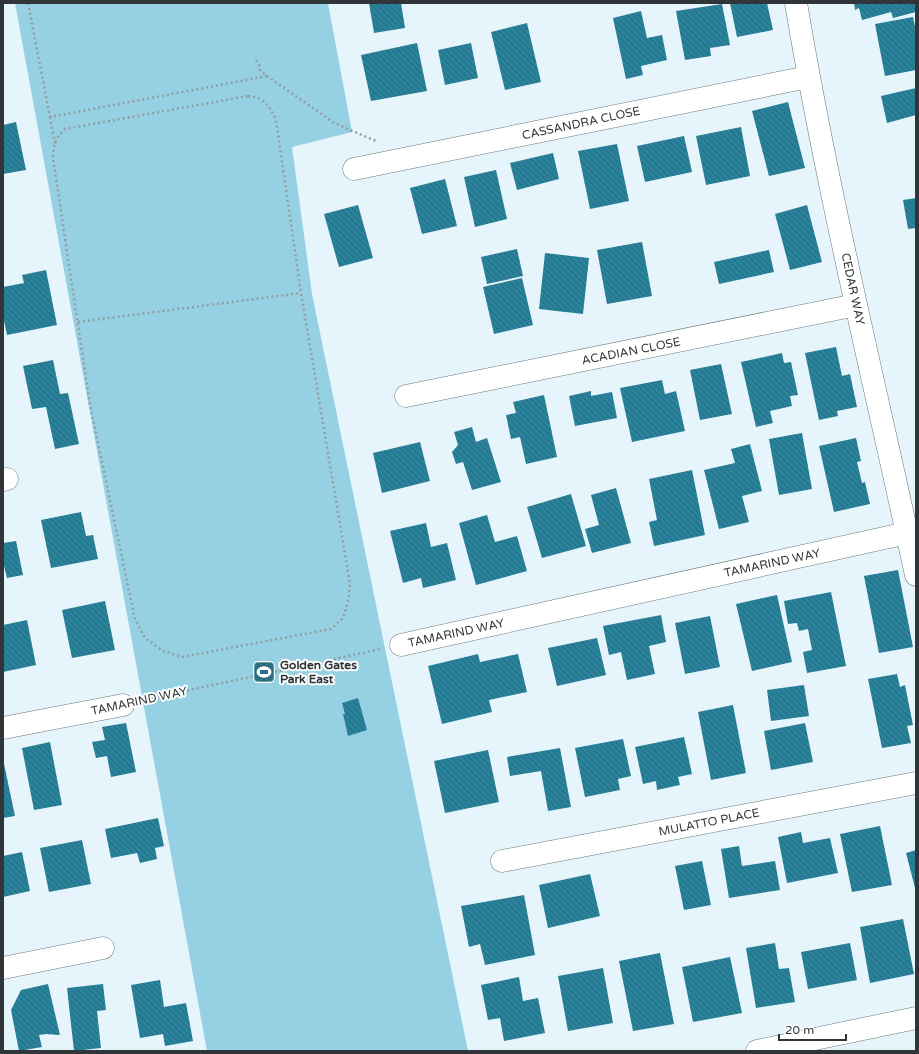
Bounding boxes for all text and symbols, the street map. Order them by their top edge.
street label: CASSANDRA CLOSE [521,104,642,142]
street label: CEDAR WAY [839,252,868,327]
street label: ACADIAN CLOSE [580,334,682,367]
street label: TAMARIND WAY [723,546,822,580]
street label: TAMARIND WAY [407,616,506,650]
place label: Golden Gates Park East [280,658,357,686]
sports icon: Golden Gates Park East [251,659,277,685]
street label: TAMARIND WAY [90,684,189,718]
street label: MULATTO PLACE [657,805,761,839]
scale bar [779,1016,846,1042]
text: 20 m [785,1023,814,1037]

